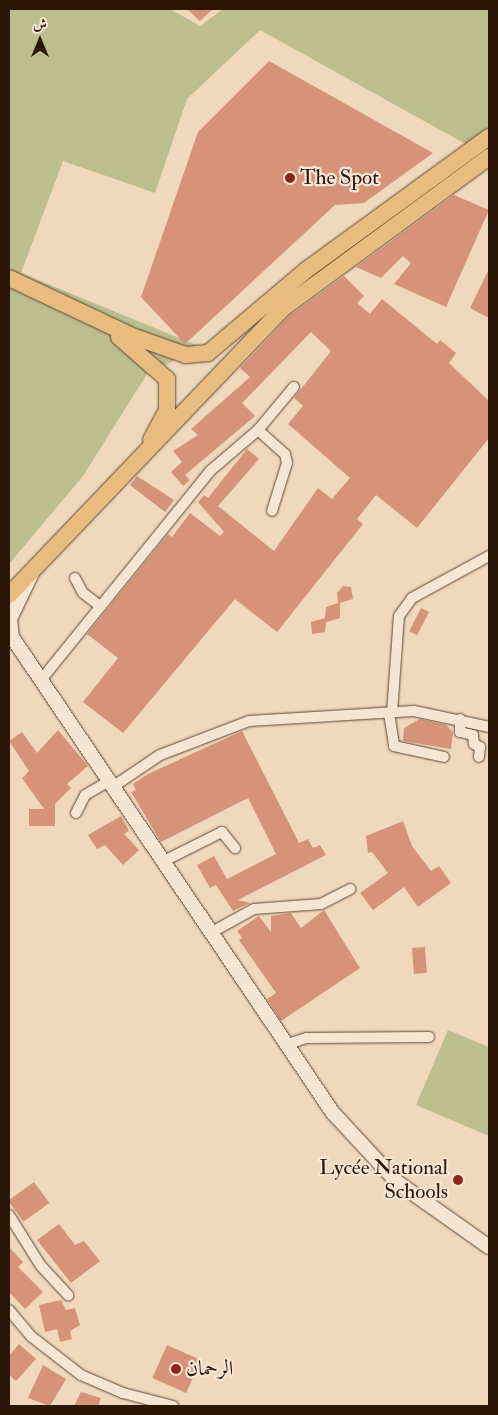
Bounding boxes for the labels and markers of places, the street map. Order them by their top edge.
place label: The Spot [300,165,379,191]
marker: The Spot [284,172,296,184]
place label: Lycée National Schools [319,1155,448,1205]
marker: Lycée National Schools [452,1174,464,1186]
place label: الرحمان [186,1356,233,1382]
marker: الرحمان [170,1363,182,1375]

